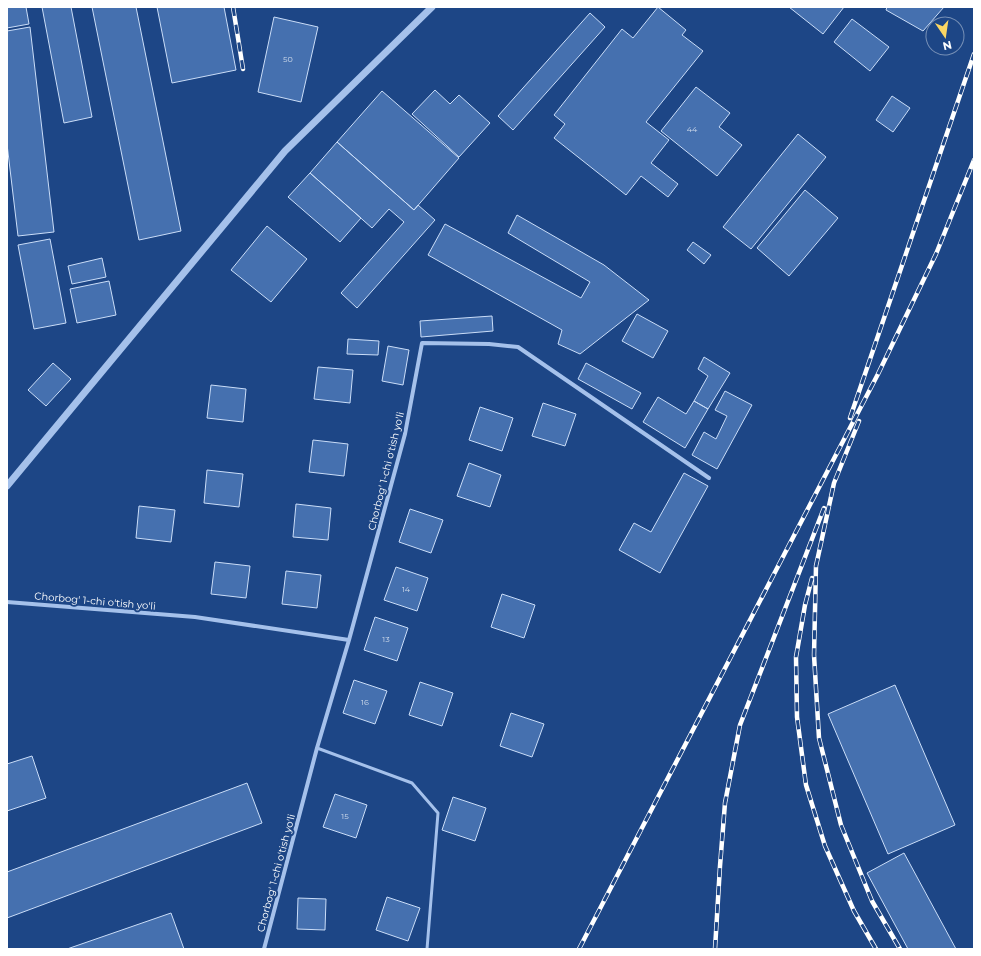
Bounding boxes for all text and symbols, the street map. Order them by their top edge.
north arrow [925,16,965,56]
text: N [941,38,953,54]
house number: 50 [283,54,293,64]
house number: 44 [687,124,698,134]
street label: Chorbog' 1-chi o'tish yo'li [365,410,407,532]
house number: 14 [402,584,411,594]
street label: Chorbog' 1-chi o'tish yo'li [34,589,156,613]
house number: 13 [382,634,390,644]
house number: 16 [361,697,369,707]
house number: 15 [341,811,349,821]
street label: Chorbog' 1-chi o'tish yo'li [254,813,298,933]

